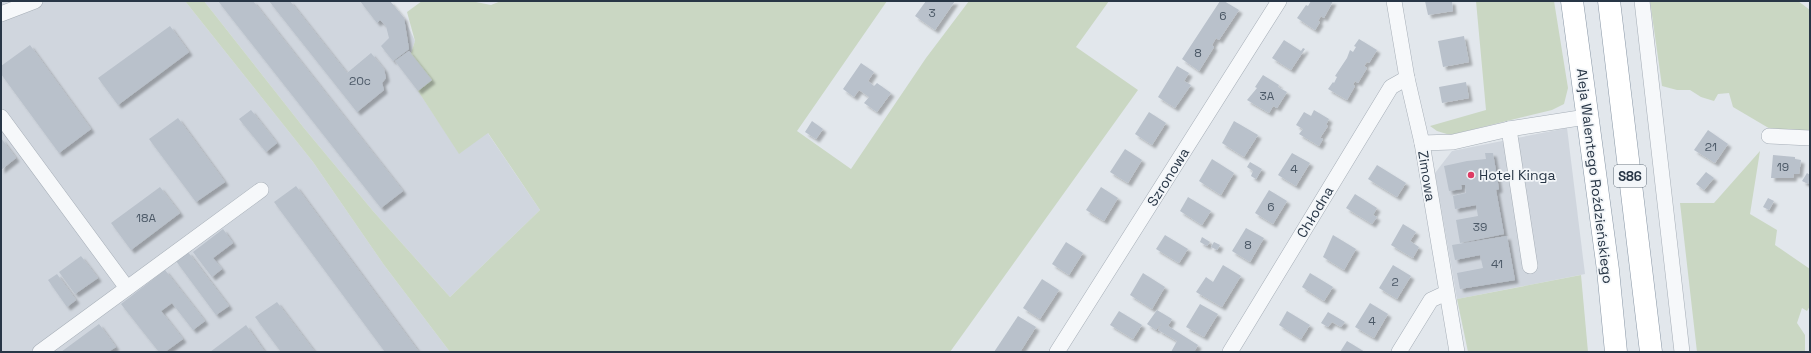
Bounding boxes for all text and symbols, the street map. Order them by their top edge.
house number: 3 [928,5,936,21]
house number: 6 [1219,8,1227,24]
house number: 8 [1194,45,1202,61]
street label: Aleja Walentego Roździeńskiego [1573,67,1617,285]
house number: 20c [349,73,371,89]
house number: 3A [1260,88,1275,104]
house number: 21 [1705,139,1717,155]
street label: Szronowa [1143,144,1193,210]
street label: Zimowa [1414,149,1440,203]
house number: 19 [1777,159,1789,175]
house number: 4 [1290,161,1298,177]
road number: S86 [1614,165,1646,187]
place label: Hotel Kinga [1479,166,1556,184]
marker: Hotel Kinga [1466,170,1476,180]
street label: Chłodna [1293,183,1337,241]
house number: 6 [1267,199,1275,215]
house number: 18A [136,210,156,226]
house number: 39 [1473,219,1487,235]
house number: 8 [1244,237,1252,253]
house number: 41 [1491,256,1503,272]
house number: 2 [1391,274,1399,290]
house number: 4 [1368,313,1376,329]

